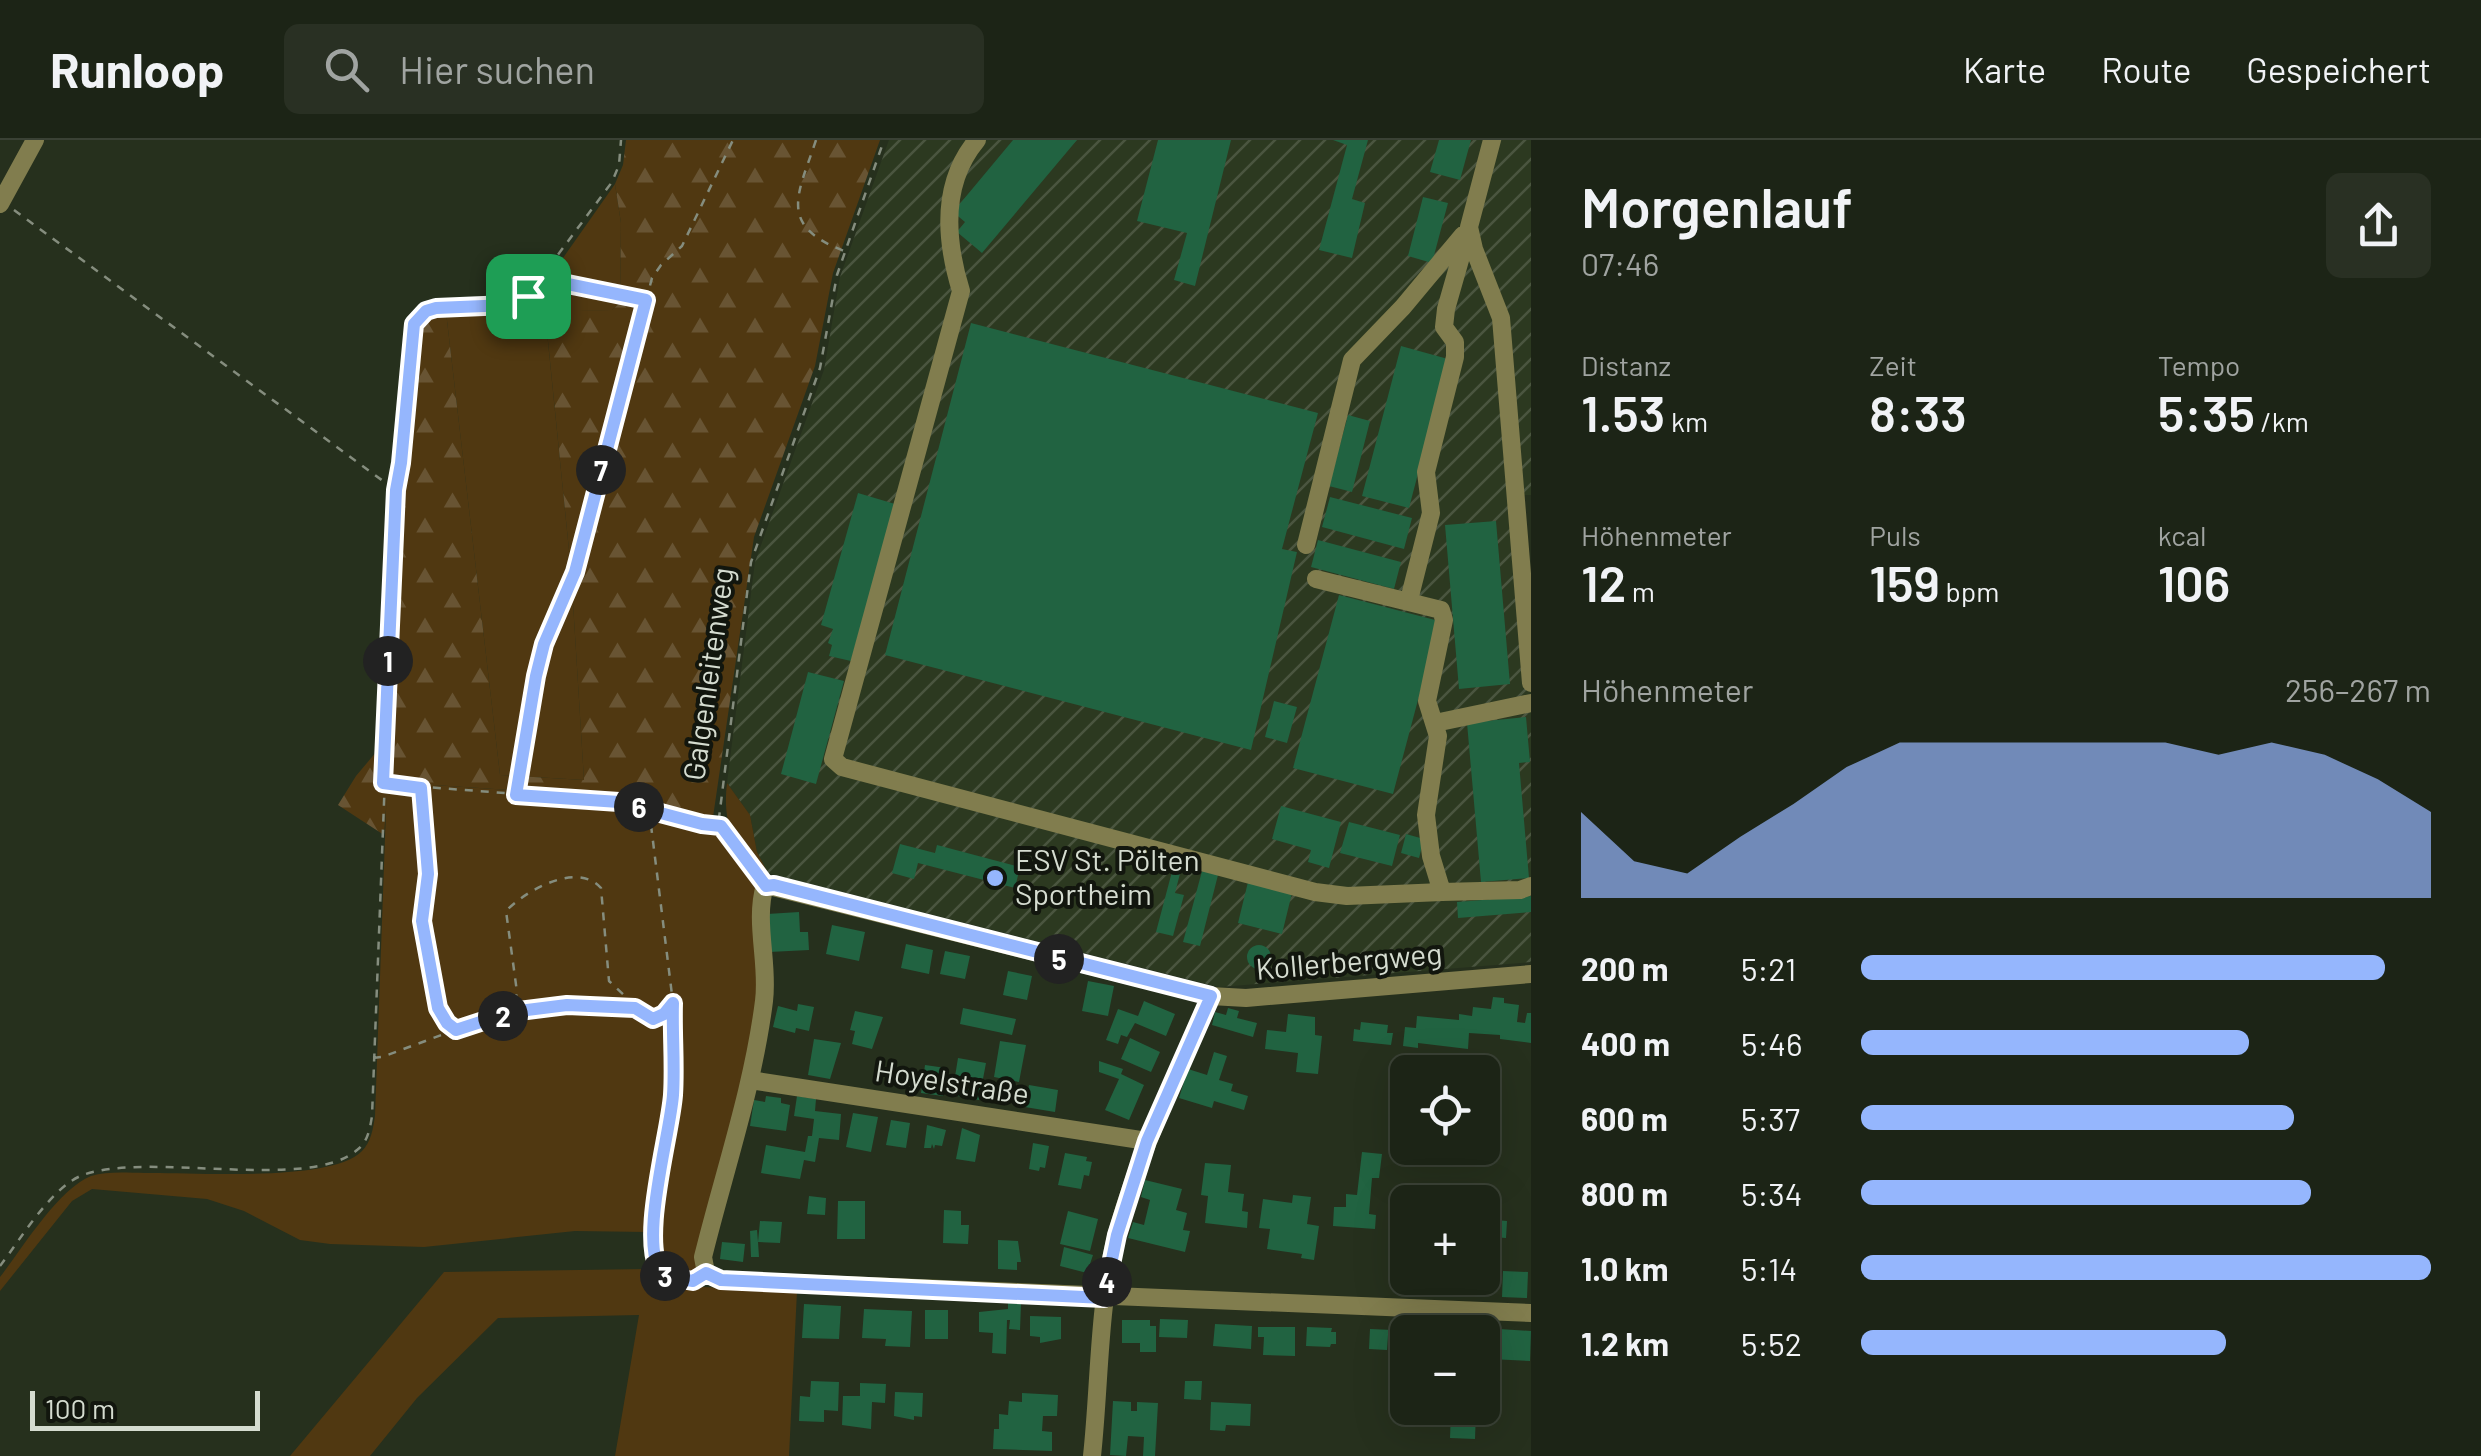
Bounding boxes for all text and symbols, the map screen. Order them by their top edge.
search box [284,24,984,114]
text: Runloop [50,40,224,98]
icon: search [319,42,374,97]
text: Hier suchen [399,46,595,92]
text: Karte [1963,48,2046,90]
text: Route [2101,48,2191,90]
text: Gespeichert [2246,48,2431,90]
text: Morgenlauf [1581,173,1853,239]
button: share [2326,173,2431,278]
text: 07:46 [1581,244,1659,282]
pin [486,254,571,339]
icon: arrive [501,269,556,324]
text: Distanz [1581,348,1671,382]
text: Zeit [1869,348,1917,382]
text: Tempo [2158,348,2240,382]
text: 1.53 [1581,382,1665,442]
text: 8:33 [1869,382,1967,442]
text: 5:35 [2158,382,2255,442]
text: km [1665,404,1708,438]
text: /km [2255,404,2309,438]
pin: 7 [576,445,626,495]
text: 7 [594,453,608,487]
text: Höhenmeter [1581,518,1732,552]
text: Puls [1869,518,1921,552]
text: kcal [2158,518,2206,552]
text: 12 [1581,552,1626,612]
text: 159 [1869,552,1940,612]
text: 106 [2158,552,2230,612]
street label: Galgenleitenweg [674,565,740,783]
text: m [1626,574,1655,608]
text: bpm [1940,574,1999,608]
pin: 1 [363,636,413,686]
text: 1 [383,644,393,678]
text: Höhenmeter [1581,670,1753,708]
text: 256–267 m [2285,670,2431,708]
pin: 6 [614,782,664,832]
text: 6 [631,790,647,824]
place label: ESV St. Pölten Sportheim [1015,841,1200,911]
marker: ESV St. Pölten Sportheim [984,867,1006,889]
pin: 5 [1034,934,1084,984]
street label: Kollerbergweg [1254,934,1443,986]
text: 5 [1051,942,1067,976]
text: 200 m [1581,949,1669,987]
text: 5:21 [1741,949,1796,987]
pin: 2 [478,991,528,1041]
text: 2 [495,999,511,1033]
text: 400 m [1581,1024,1670,1062]
text: 5:46 [1741,1024,1802,1062]
street label: Hoyelstraße [873,1051,1032,1111]
map controls [1390,1055,1500,1425]
button: locate [1390,1055,1500,1165]
text: 600 m [1581,1099,1668,1137]
text: 5:37 [1741,1099,1800,1137]
text: 800 m [1581,1174,1668,1212]
text: 5:34 [1741,1174,1802,1212]
button: + [1390,1185,1500,1295]
text: 1.0 km [1581,1249,1669,1287]
text: 5:14 [1741,1249,1797,1287]
pin: 3 [640,1251,690,1301]
pin: 4 [1082,1257,1132,1307]
text: 3 [657,1259,673,1293]
text: 4 [1099,1265,1115,1299]
button: − [1390,1315,1500,1425]
text: 1.2 km [1581,1324,1669,1362]
text: 5:52 [1741,1324,1802,1362]
scale bar [30,1386,260,1430]
text: 100 m [45,1391,115,1425]

